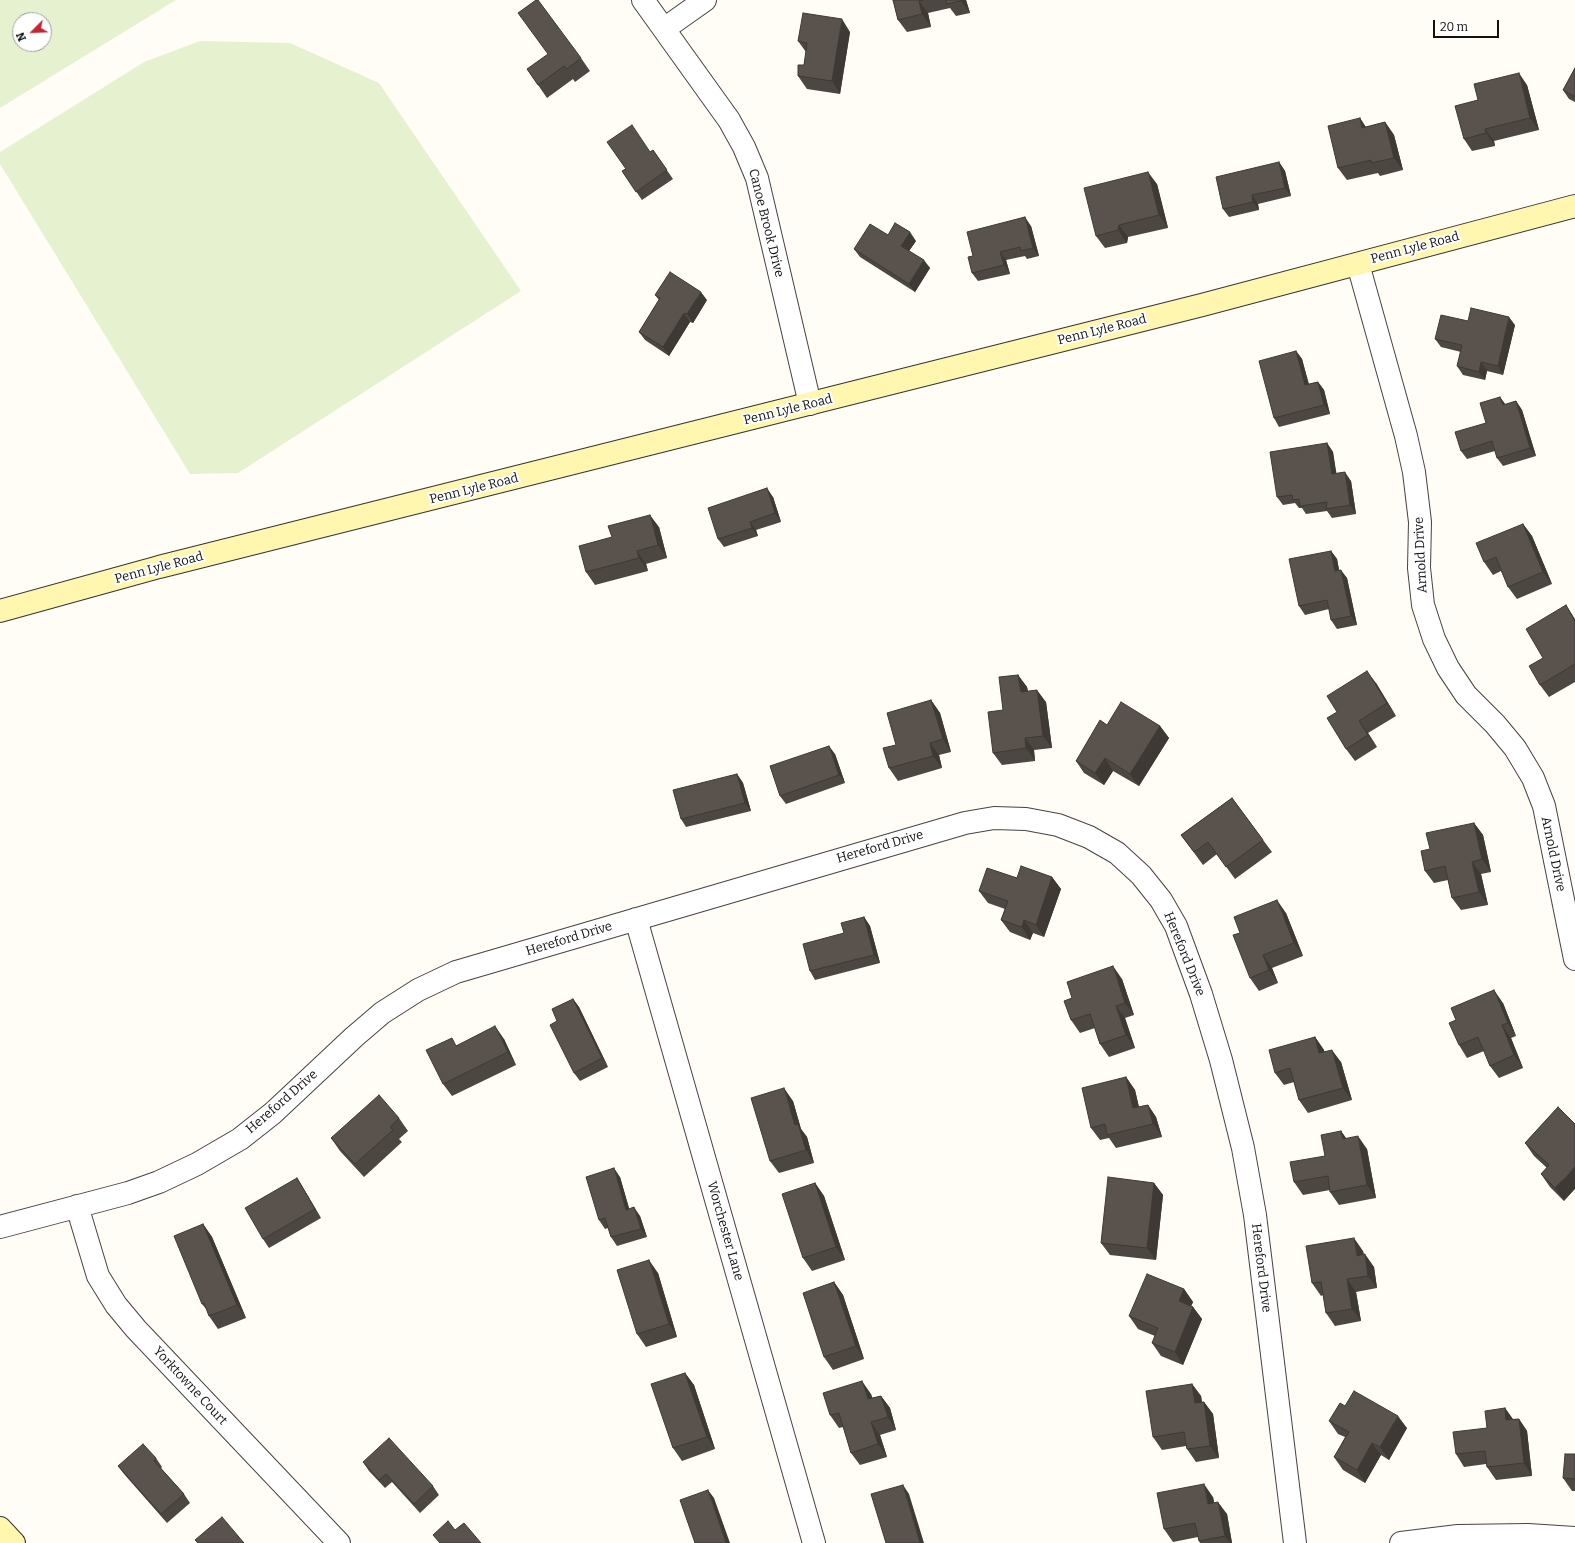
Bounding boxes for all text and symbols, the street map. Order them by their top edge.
north arrow [12,12,52,52]
scale bar [1435,12,1501,38]
text: 20 m [1440,20,1468,34]
text: N [14,30,29,43]
street label: Canoe Brook Drive [745,167,787,279]
street label: Penn Lyle Road [1369,229,1461,267]
street label: Penn Lyle Road [1056,311,1148,349]
street label: Penn Lyle Road [742,391,834,429]
street label: Penn Lyle Road [428,470,520,508]
street label: Arnold Drive [1411,516,1431,594]
street label: Penn Lyle Road [113,549,205,587]
street label: Arnold Drive [1537,815,1569,893]
street label: Hereford Drive [835,827,925,867]
street label: Hereford Drive [1160,910,1208,998]
street label: Hereford Drive [524,918,614,960]
street label: Hereford Drive [243,1067,321,1137]
street label: Worchester Lane [703,1180,747,1282]
street label: Hereford Drive [1248,1223,1274,1313]
street label: Yorktowne Court [150,1344,230,1428]

